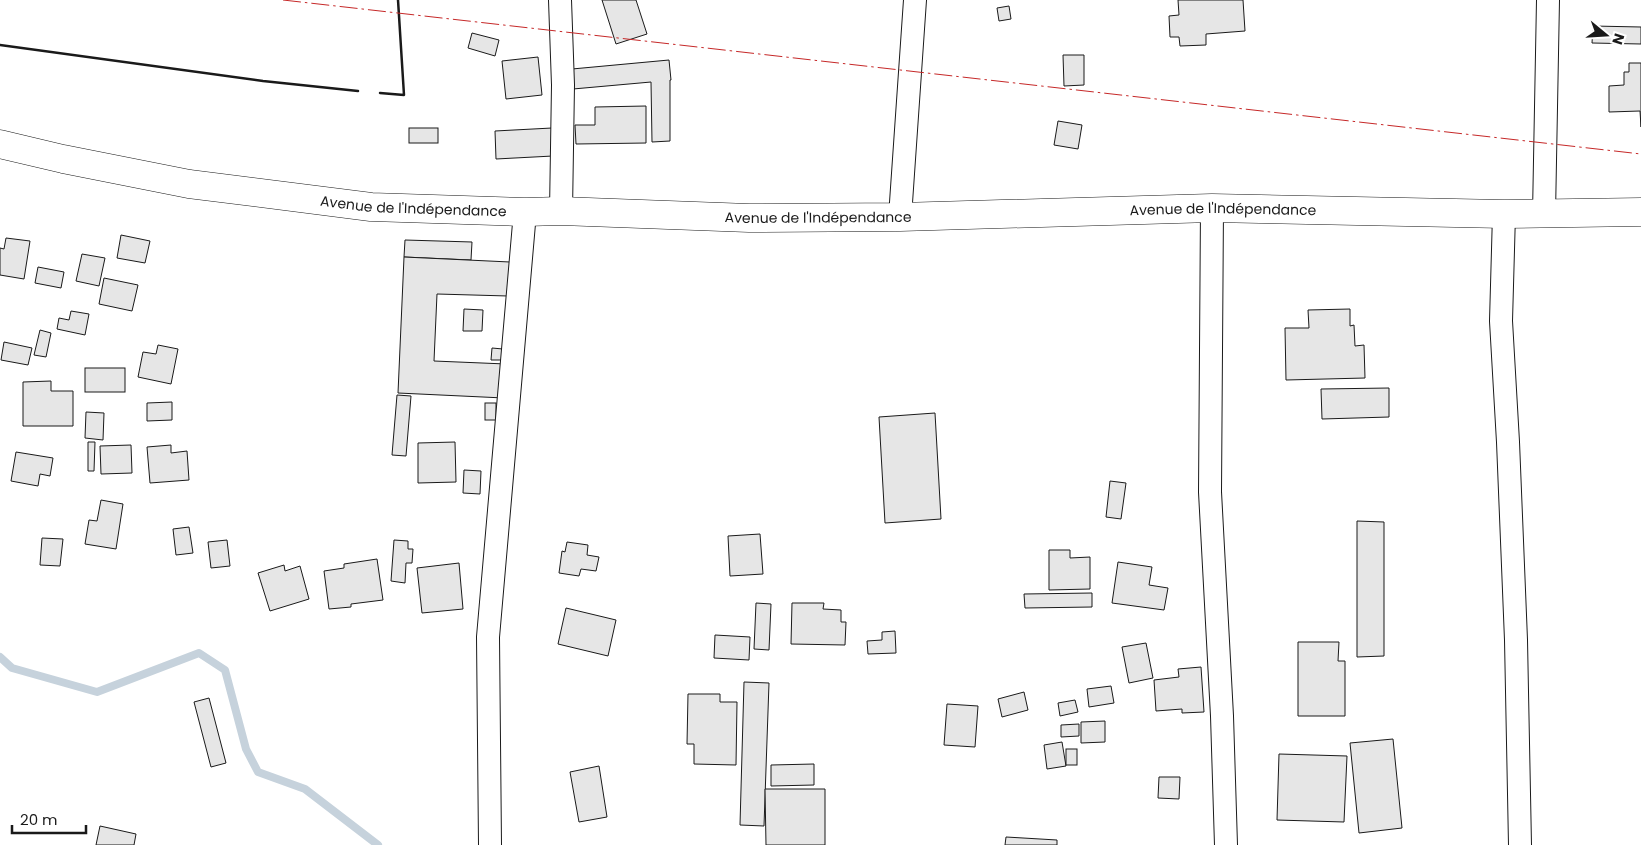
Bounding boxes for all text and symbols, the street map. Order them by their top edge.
north arrow [1581,10,1631,60]
text: N [1607,31,1630,47]
street label: Avenue de l'Indépendance [319,191,507,221]
street label: Avenue de l'Indépendance [1129,198,1317,220]
street label: Avenue de l'Indépendance [724,207,912,228]
scale bar [12,802,86,834]
text: 20 m [20,809,58,830]

